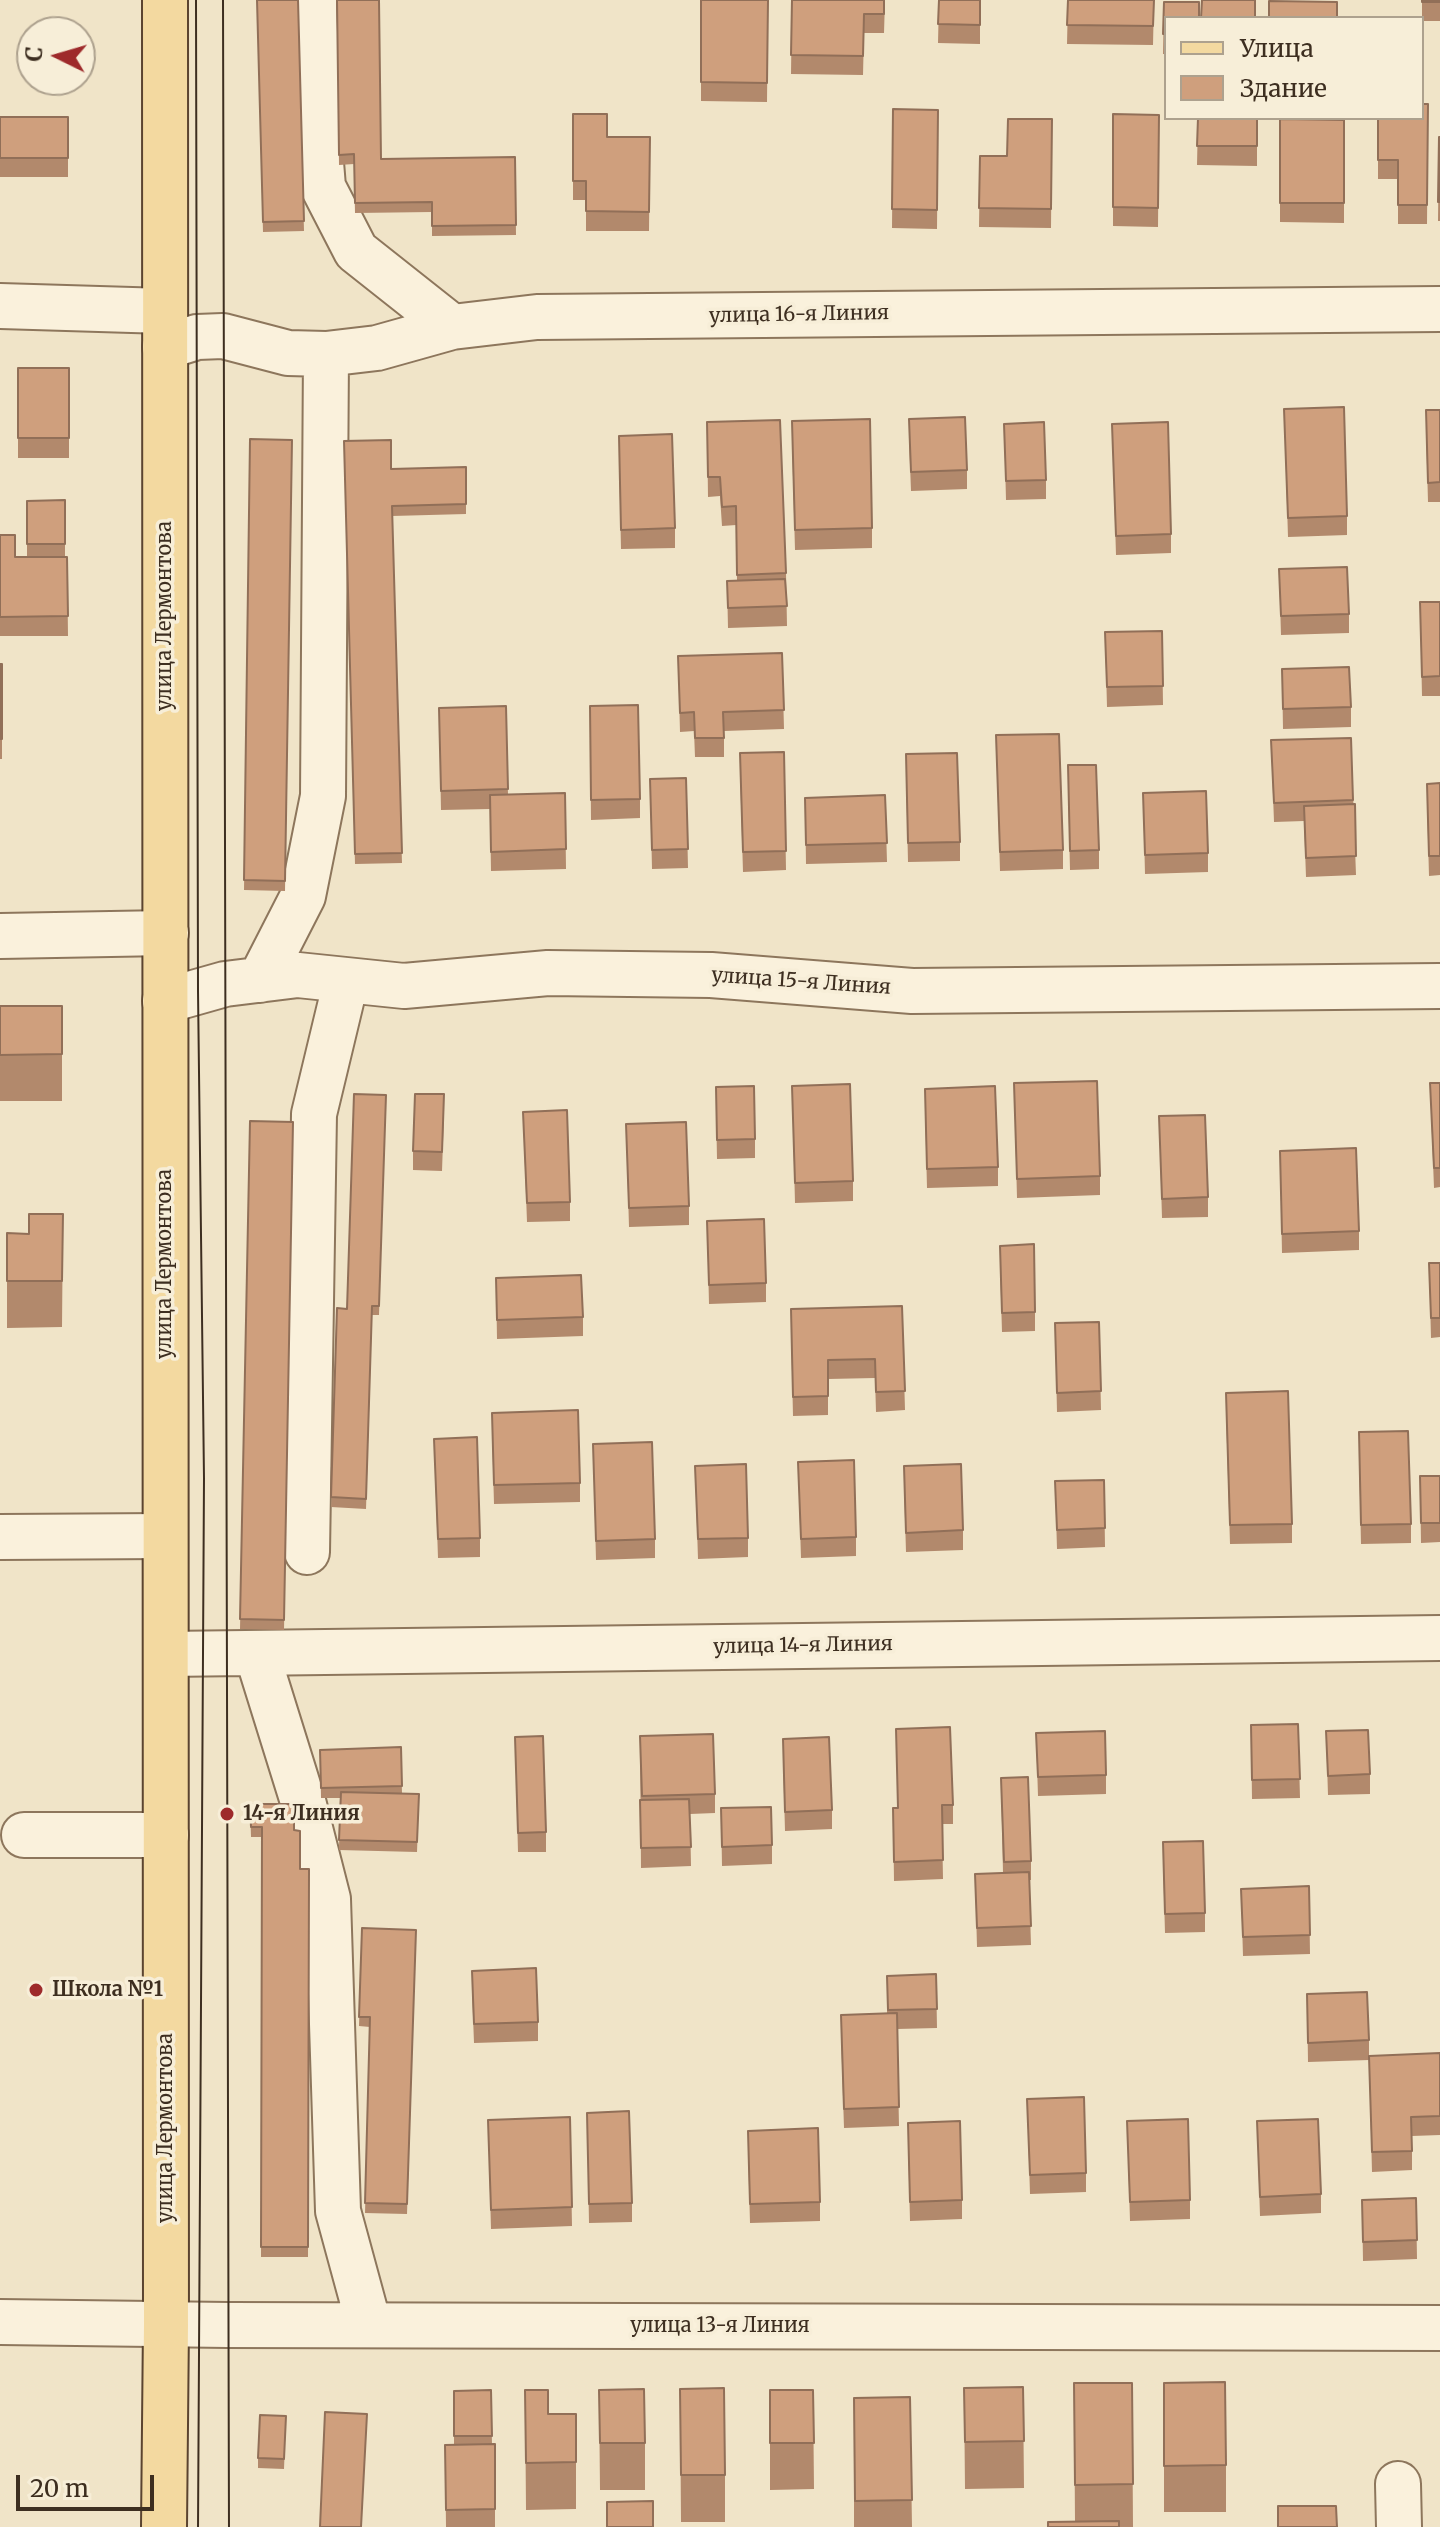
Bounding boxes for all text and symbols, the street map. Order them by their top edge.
north arrow [16,16,96,96]
legend [1164,16,1424,120]
text: Улица [1240,33,1314,64]
text: С [20,46,49,63]
text: Здание [1240,73,1327,104]
street label: улица 16-я Линия [709,301,889,329]
street label: улица Лермонтова [153,521,177,711]
street label: улица 15-я Линия [710,964,892,1000]
street label: улица Лермонтова [153,1169,177,1359]
street label: улица 14-я Линия [713,1632,893,1660]
place label: 14-я Линия [243,1802,360,1826]
marker: 14-я Линия [218,1805,236,1823]
place label: Школа №1 [52,1978,163,2002]
marker: Школа №1 [27,1981,45,1999]
street label: улица Лермонтова [154,2033,178,2223]
street label: улица 13-я Линия [630,2314,810,2338]
scale bar [20,2459,158,2509]
text: 20 m [30,2473,89,2504]

